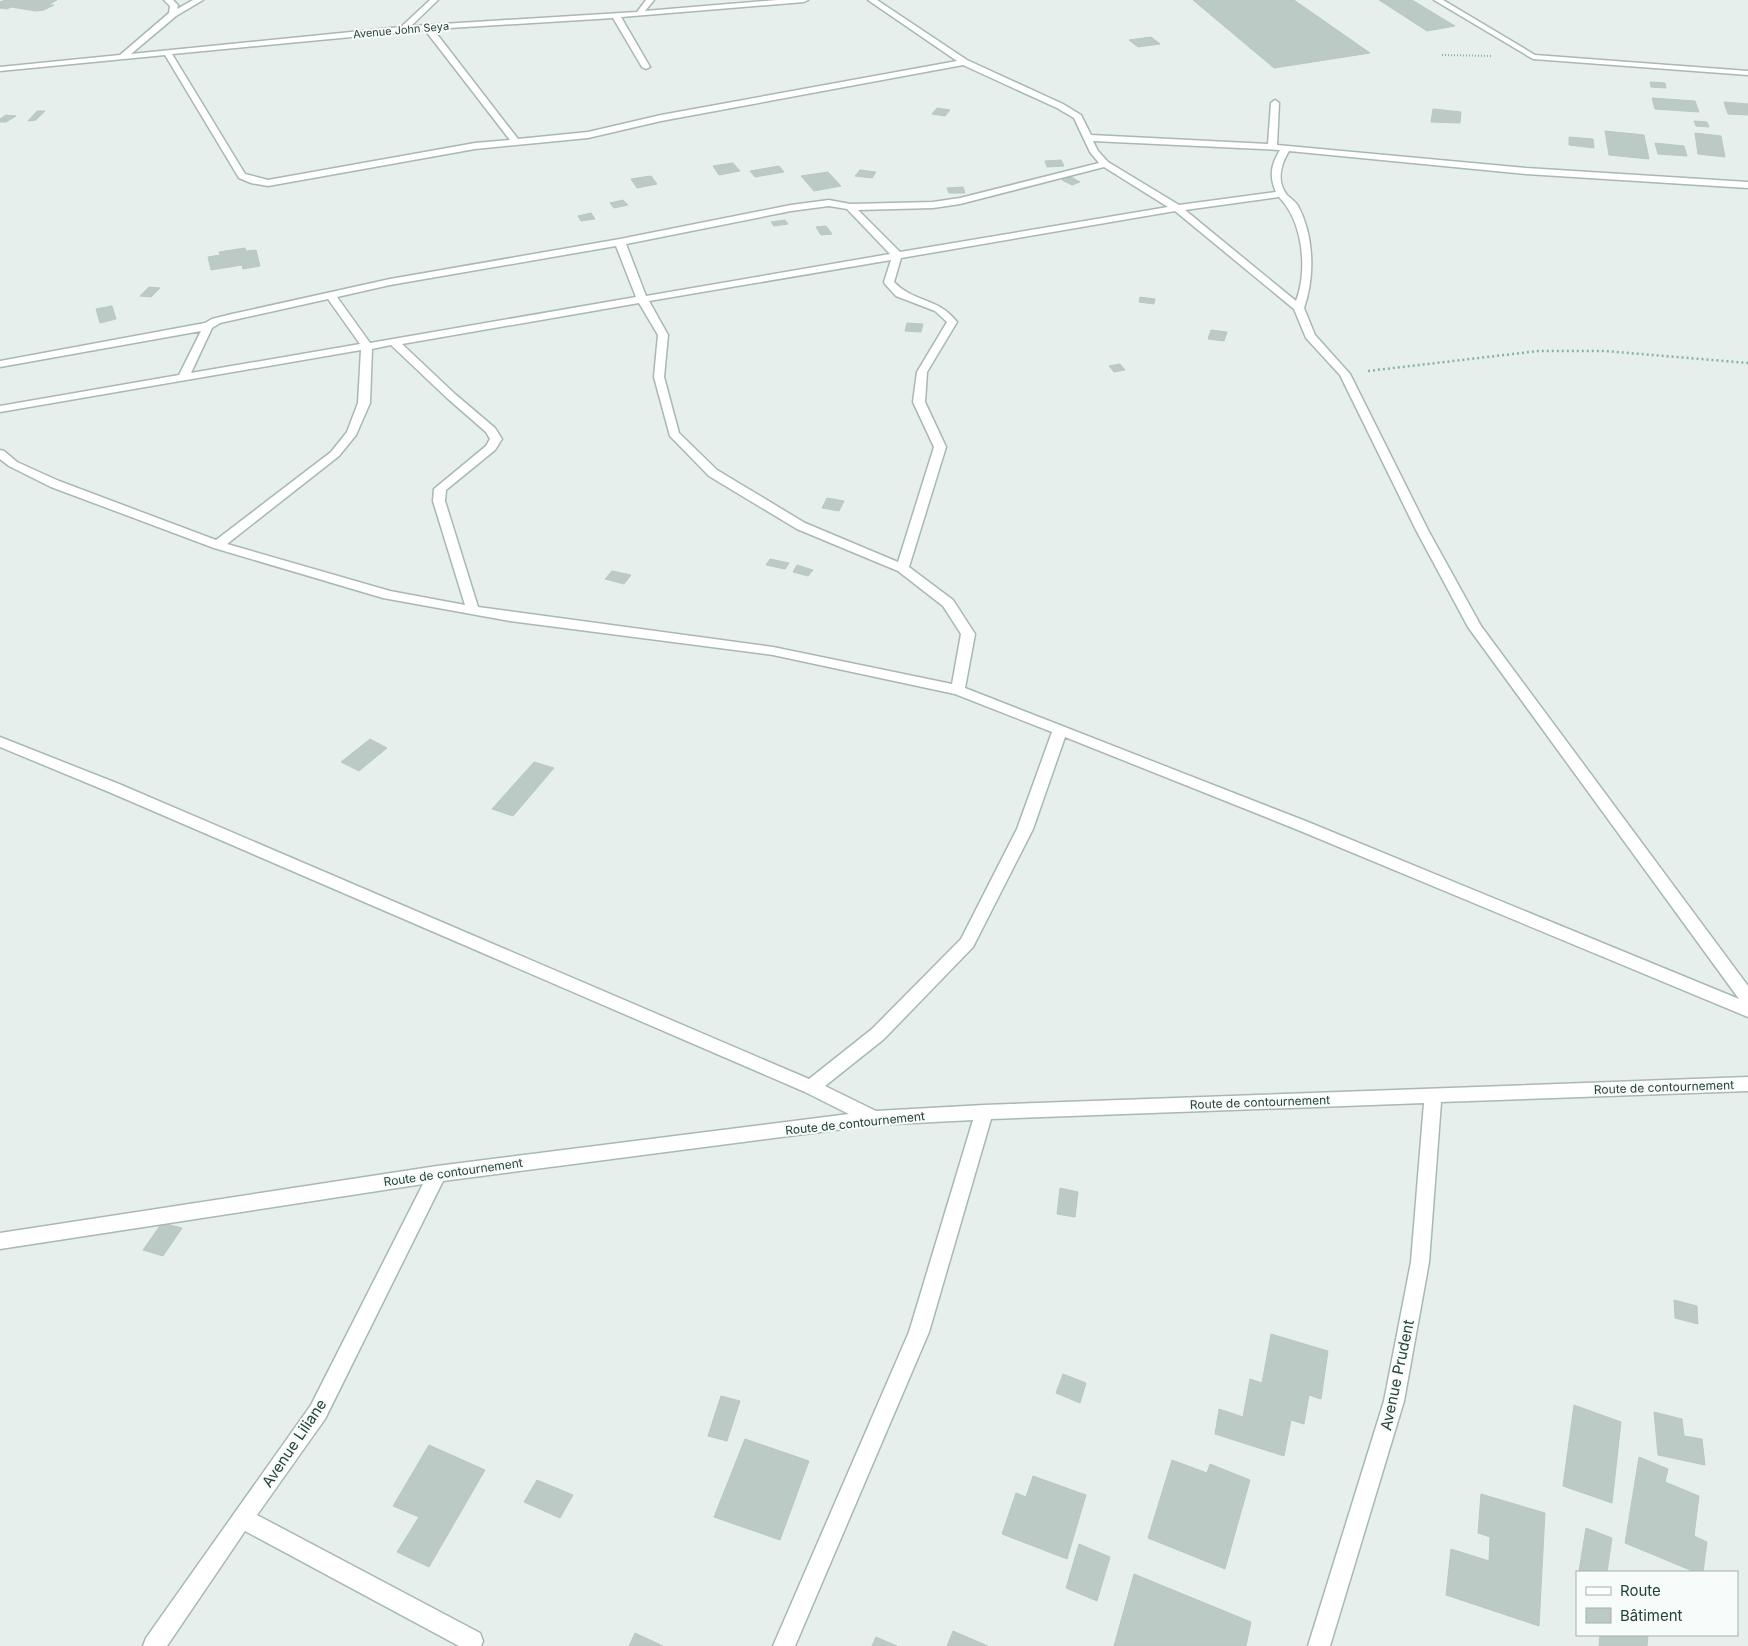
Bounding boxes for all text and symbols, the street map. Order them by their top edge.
street label: Avenue John Seya [352,19,450,41]
street label: Route de contournement [1594,1077,1734,1097]
street label: Route de contournement [1190,1092,1330,1112]
street label: Route de contournement [784,1108,926,1138]
street label: Route de contournement [382,1155,524,1189]
street label: Avenue Prudent [1376,1318,1418,1432]
street label: Avenue Liliane [258,1395,330,1491]
legend [1576,1571,1738,1636]
text: Route [1620,1581,1661,1600]
text: Bâtiment [1620,1606,1683,1625]

